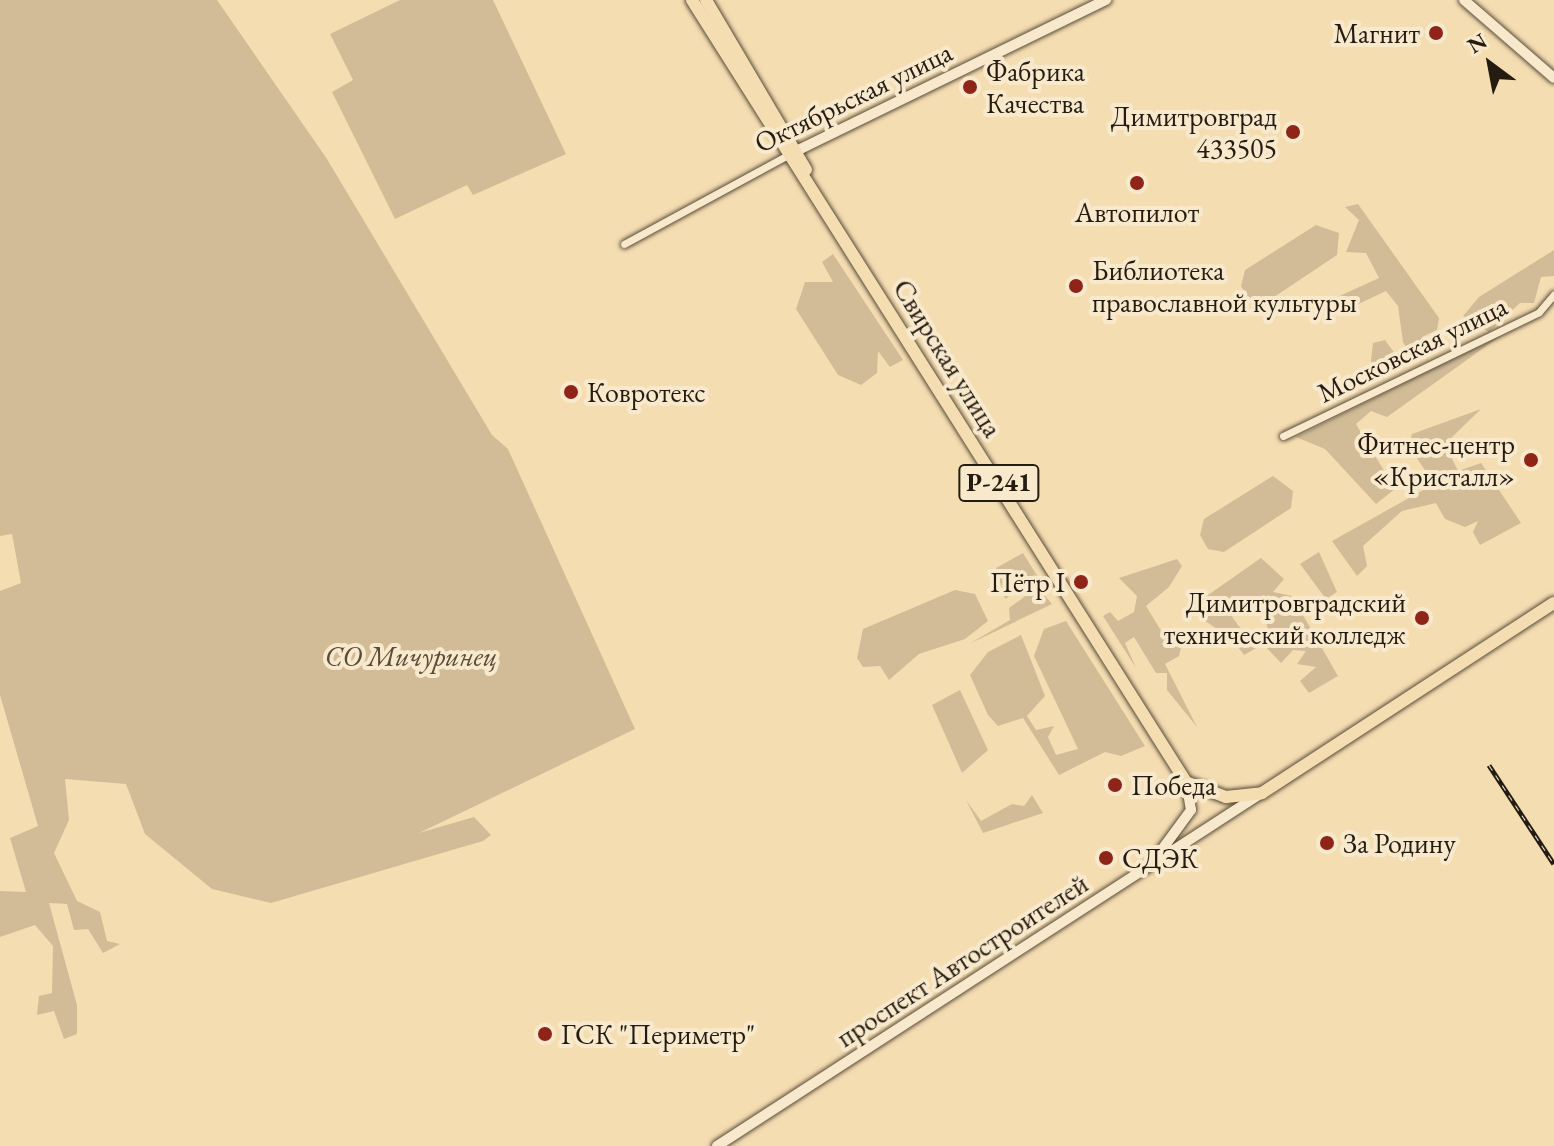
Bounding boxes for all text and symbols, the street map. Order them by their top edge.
place label: Магнит [1333,16,1420,50]
marker: Магнит [1427,24,1445,42]
north arrow [1450,24,1530,104]
text: N [1462,26,1492,60]
street label: Октябрьская улица [749,35,957,159]
place label: Фабрика Качества [986,54,1085,120]
marker: Фабрика Качества [961,78,979,96]
place label: Димитровград 433505 [1111,99,1277,165]
marker: Димитровград 433505 [1284,123,1302,141]
marker: Автопилот [1128,174,1146,192]
place label: Автопилот [1075,195,1199,229]
place label: Библиотека православной культуры [1092,253,1357,319]
street label: Свирская улица [886,273,1010,443]
marker: Библиотека православной культуры [1067,277,1085,295]
street label: Московская улица [1312,289,1512,409]
place label: Ковротекс [587,375,706,409]
marker: Ковротекс [562,383,580,401]
place label: Фитнес-центр «Кристалл» [1357,427,1515,493]
marker: Фитнес-центр «Кристалл» [1522,451,1540,469]
road number: Р-241 [957,461,1041,505]
place label: Пётр I [990,565,1065,599]
marker: Пётр I [1072,573,1090,591]
place label: Димитровградский технический колледж [1164,585,1406,651]
marker: Димитровградский технический колледж [1413,609,1431,627]
park label: СО Мичуринец [325,639,497,673]
place label: Победа [1131,768,1216,802]
marker: Победа [1106,776,1124,794]
place label: За Родину [1343,826,1456,860]
marker: За Родину [1318,834,1336,852]
place label: СДЭК [1122,841,1198,875]
marker: СДЭК [1097,849,1115,867]
street label: проспект Автостроителей [830,866,1094,1054]
place label: ГСК "Периметр" [561,1017,755,1051]
marker: ГСК "Периметр" [536,1025,554,1043]

